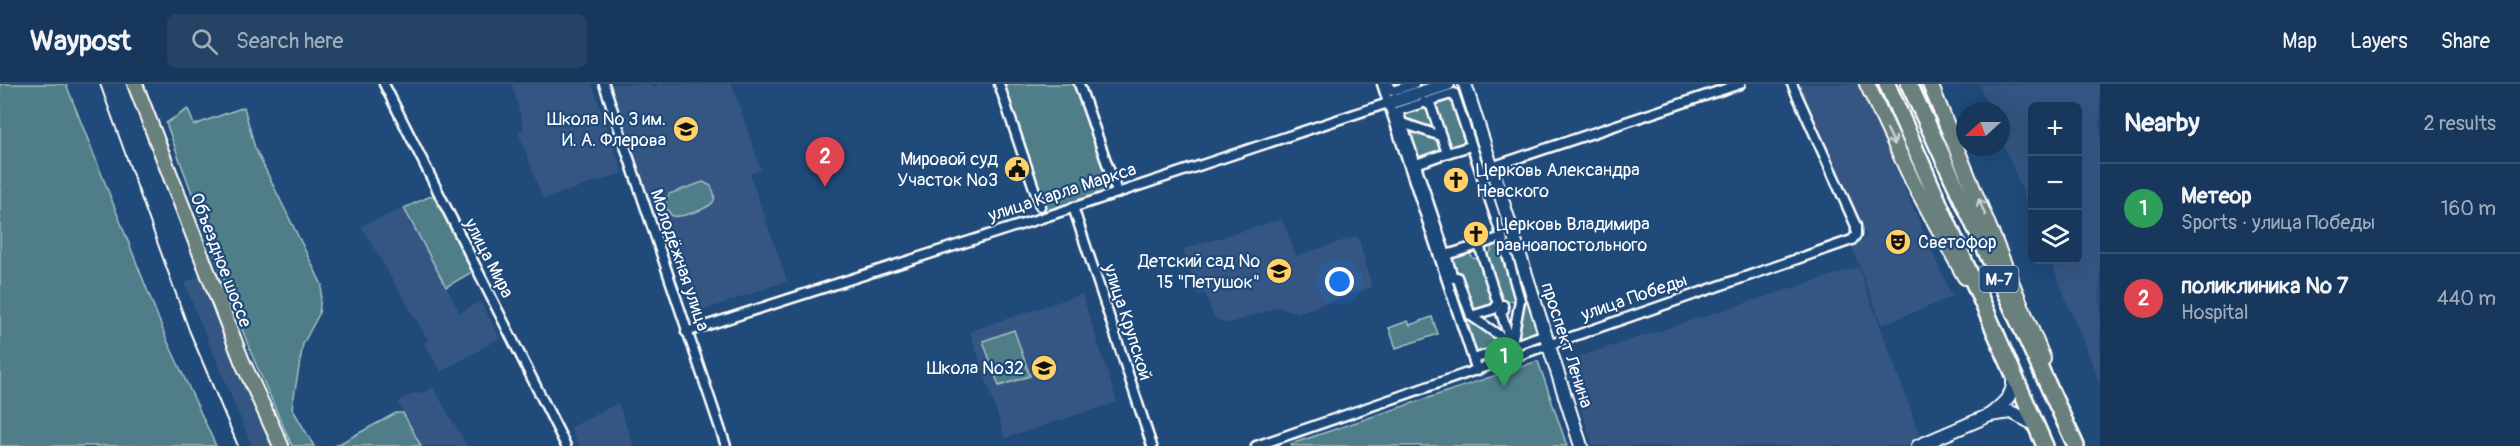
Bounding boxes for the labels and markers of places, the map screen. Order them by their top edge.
place label: Школа № 3 им. И. А. Флерова [547,108,666,152]
school or university icon: Школа № 3 им. И. А. Флерова [671,114,701,144]
pin: 2 [806,138,844,187]
place label: Мировой суд Участок №3 [897,148,998,192]
public building icon: Мировой суд Участок №3 [1002,154,1032,184]
place label: Церковь Александра Невского [1476,159,1640,203]
church icon: Церковь Александра Невского [1441,165,1471,195]
place label: Церковь Владимира равноапостольного [1496,213,1650,257]
church icon: Церковь Владимира равноапостольного [1461,219,1491,249]
theatre icon: Светофор [1883,227,1913,257]
place label: Светофор [1918,231,1996,254]
place label: Детский сад № 15 "Петушок" [1137,250,1260,294]
school or university icon: Детский сад № 15 "Петушок" [1264,256,1294,286]
pin: 1 [1484,338,1524,387]
school or university icon: Школа №32 [1029,353,1059,383]
place label: Школа №32 [927,357,1024,380]

